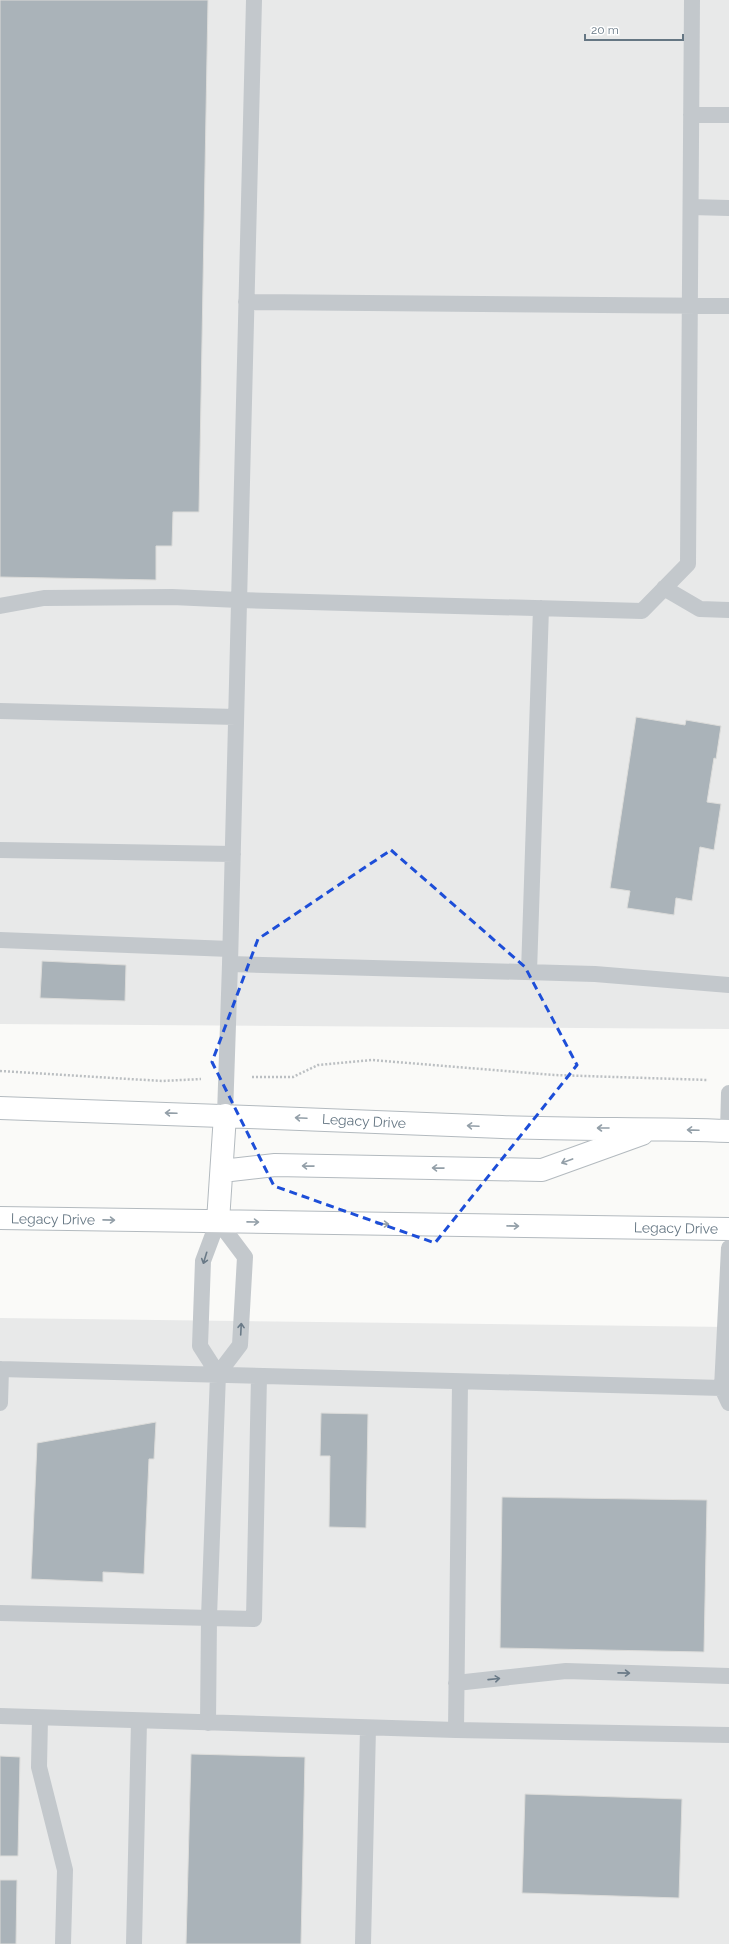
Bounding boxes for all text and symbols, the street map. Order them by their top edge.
scale bar [585,16,683,42]
text: 20 m [591,23,619,37]
one-way arrow [165,1110,178,1117]
street label: Legacy Drive [322,1111,406,1131]
one-way arrow [295,1115,308,1122]
one-way arrow [467,1122,480,1130]
one-way arrow [597,1124,610,1132]
one-way arrow [687,1126,700,1134]
one-way arrow [560,1158,573,1165]
one-way arrow [302,1162,315,1169]
one-way arrow [432,1164,445,1172]
street label: Legacy Drive [11,1210,95,1228]
one-way arrow [102,1216,115,1224]
one-way arrow [246,1218,259,1226]
street label: Legacy Drive [634,1219,718,1237]
one-way arrow [376,1220,389,1228]
one-way arrow [506,1222,519,1230]
one-way arrow [201,1251,208,1264]
one-way arrow [237,1323,245,1336]
one-way arrow [617,1669,630,1677]
one-way arrow [487,1675,500,1683]

